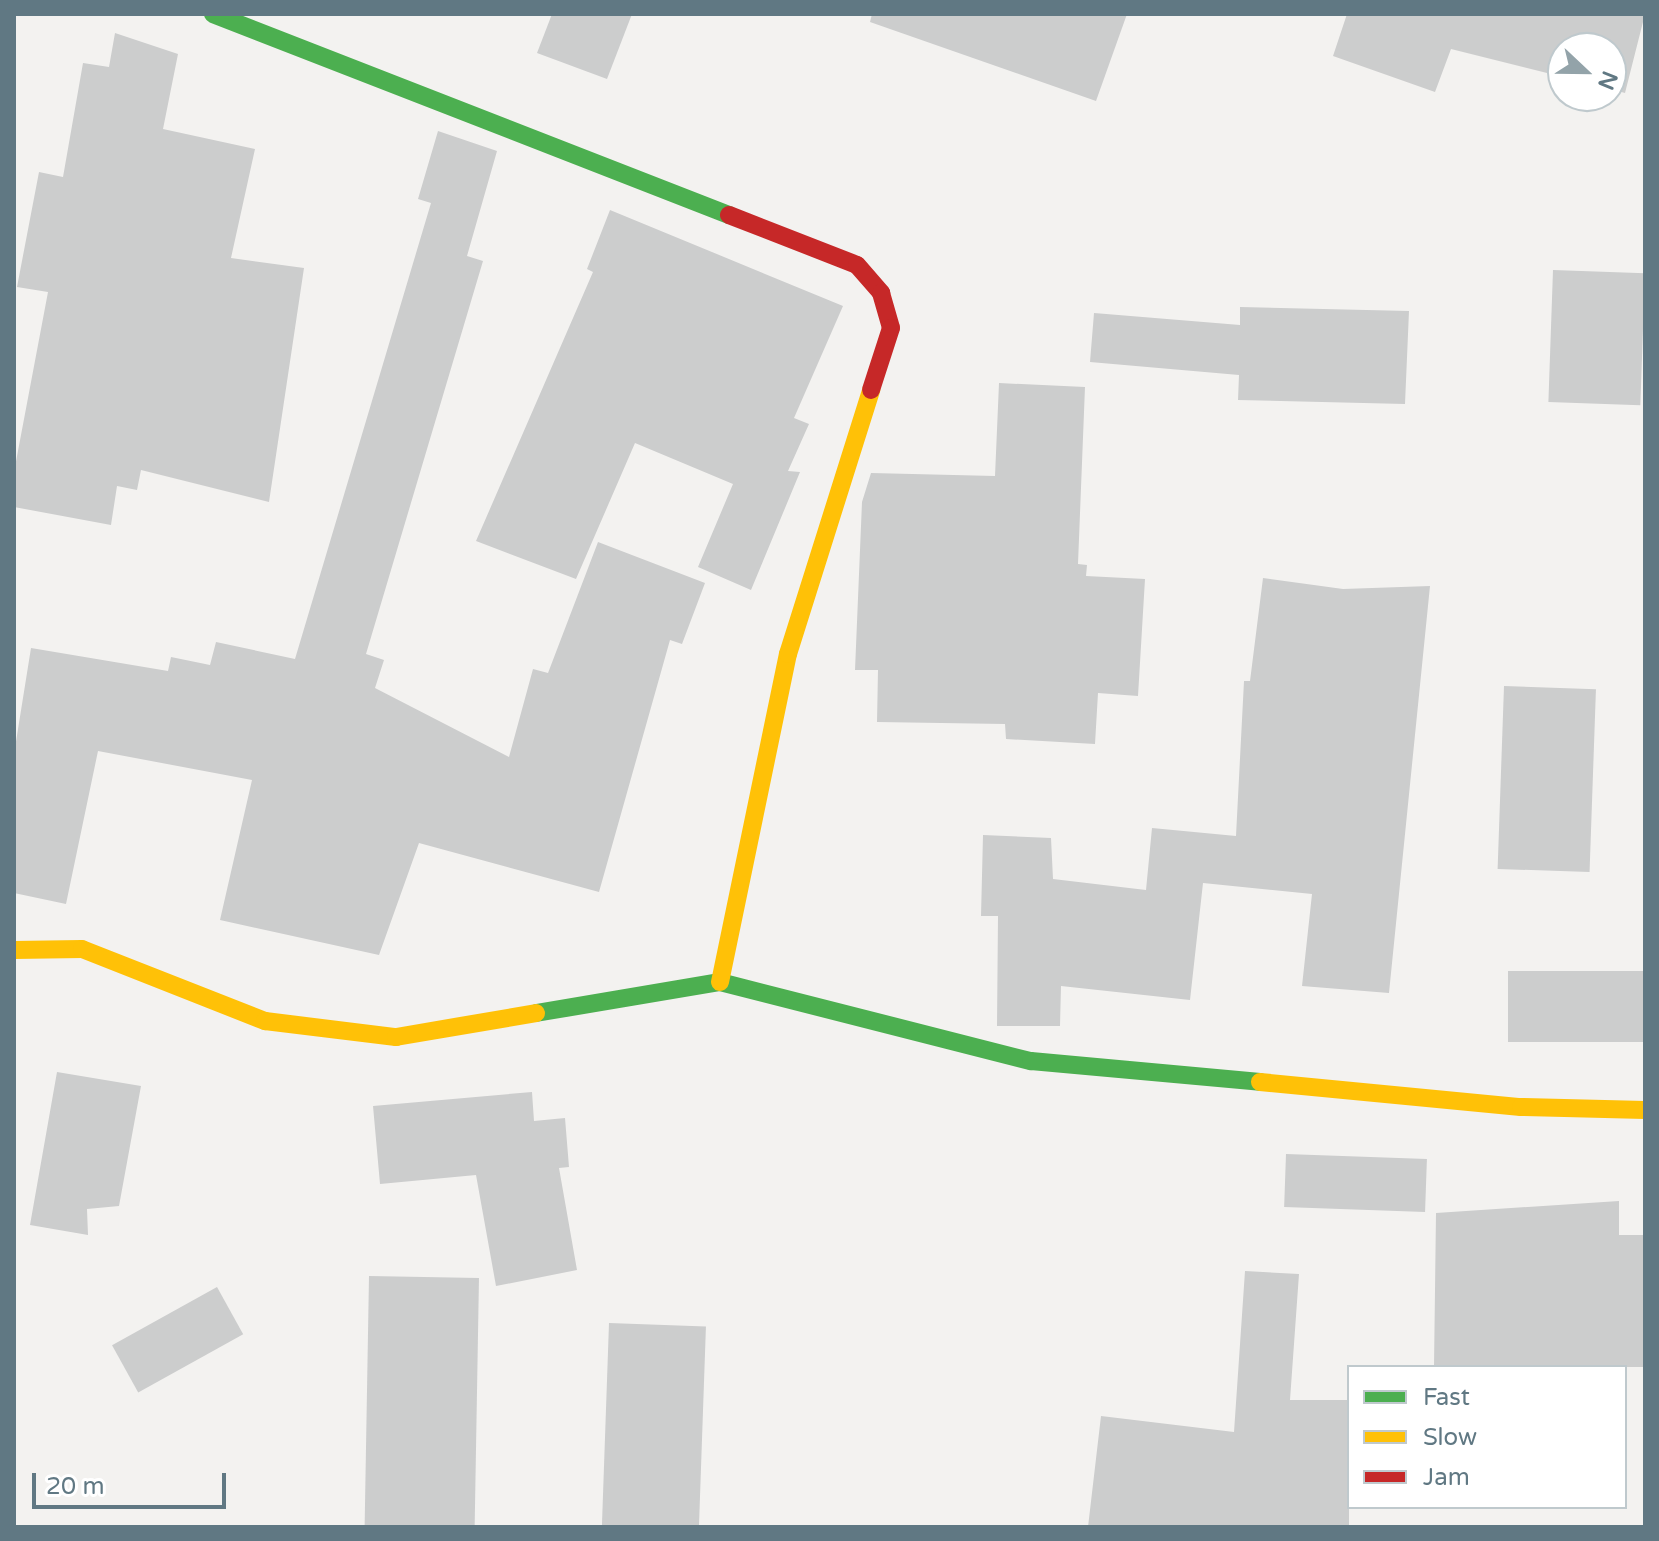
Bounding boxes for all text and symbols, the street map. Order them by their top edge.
north arrow [1547,32,1627,112]
text: N [1592,67,1623,93]
legend [1347,1365,1627,1509]
text: Fast [1423,1383,1470,1412]
text: Slow [1423,1423,1477,1452]
scale bar [36,1457,230,1507]
text: Jam [1423,1463,1470,1492]
text: 20 m [46,1472,104,1501]

